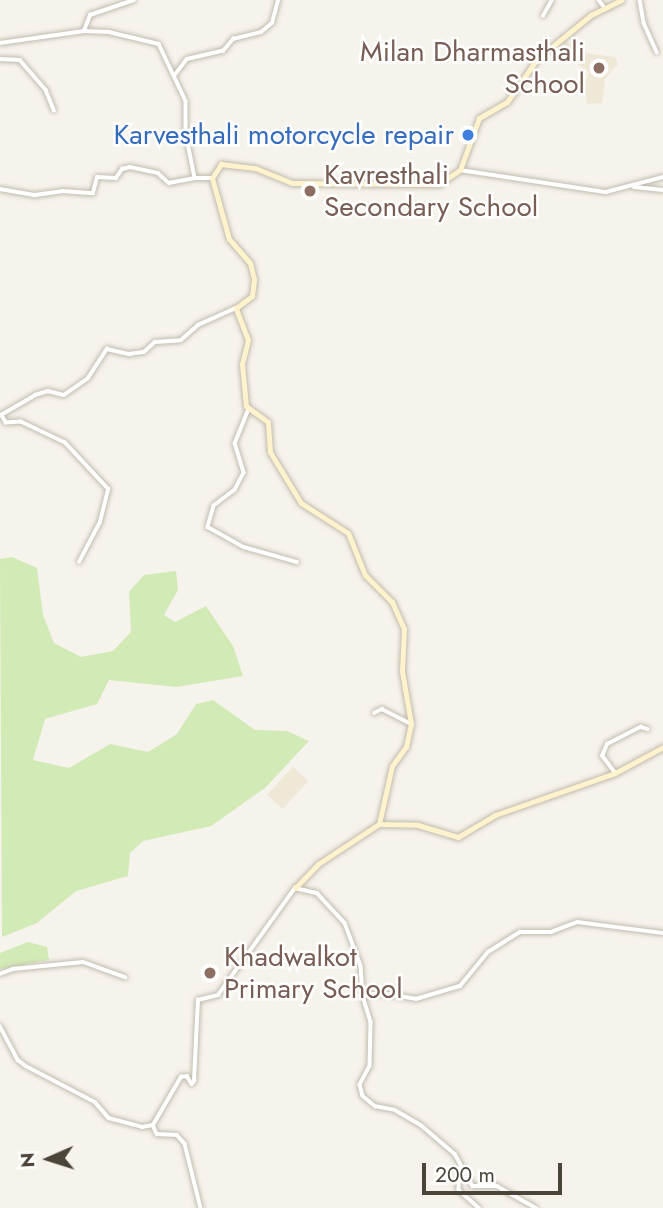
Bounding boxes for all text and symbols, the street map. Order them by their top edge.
place label: Milan Dharmasthali School [360,35,585,101]
marker: Milan Dharmasthali School [591,60,607,76]
place label: Karvesthali motorcycle repair [113,118,454,152]
marker: Karvesthali motorcycle repair [460,127,476,143]
place label: Kavresthali Secondary School [324,158,538,224]
marker: Kavresthali Secondary School [302,183,318,199]
place label: Khadwalkot Primary School [224,940,403,1006]
marker: Khadwalkot Primary School [202,965,218,981]
north arrow [14,1124,84,1194]
scale bar [425,1148,565,1192]
text: N [14,1152,41,1168]
text: 200 m [435,1160,495,1190]

